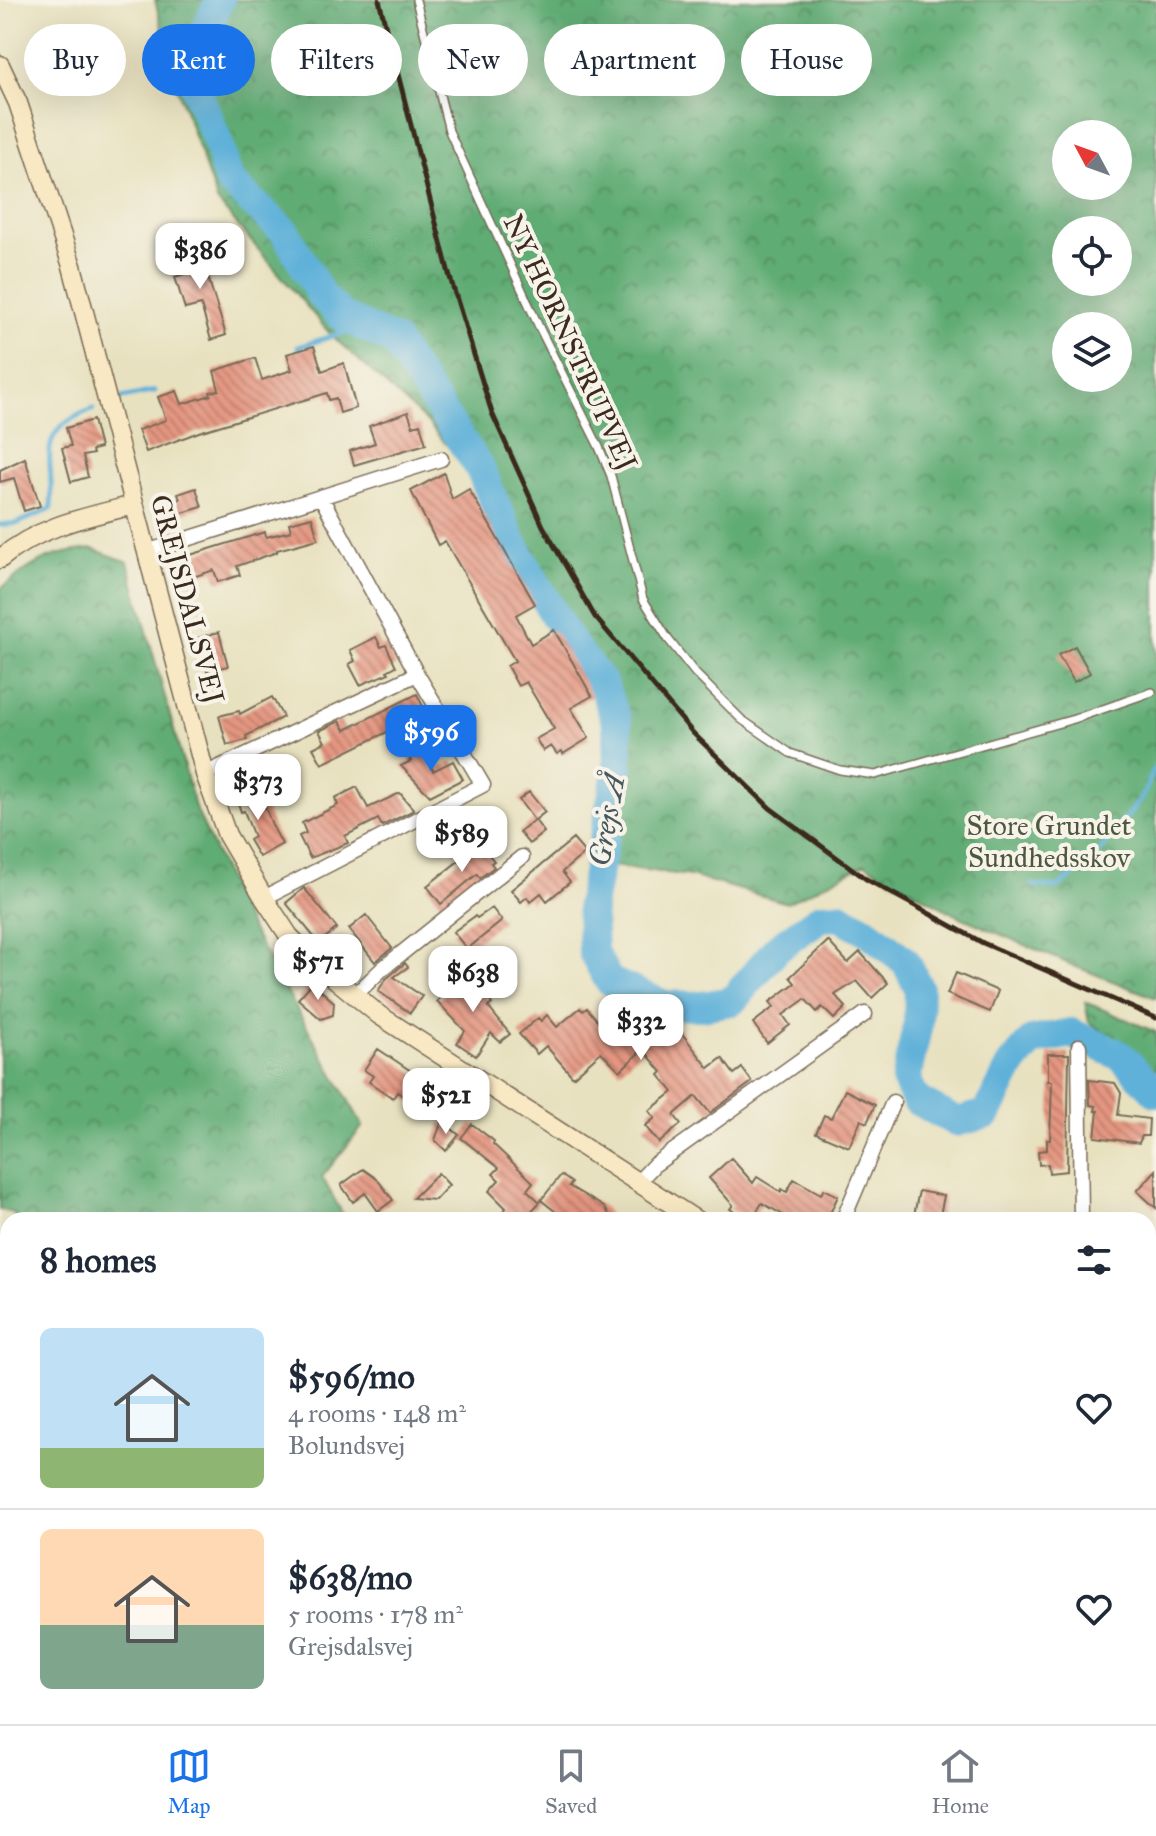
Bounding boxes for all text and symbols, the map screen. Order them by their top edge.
chip: Buy [24,24,126,96]
chip: Rent [142,24,255,96]
chip: Filters [271,24,402,96]
chip: New [418,24,528,96]
chip: Apartment [544,24,725,96]
chip: House [741,24,872,96]
north arrow [1052,120,1132,200]
map controls [1052,120,1132,392]
street label: NY HORNSTRUPVEJ [496,209,645,476]
button: locate [1052,216,1132,296]
pin: $386 [153,223,247,291]
text: $386 [173,233,227,265]
button: layers [1052,312,1132,392]
street label: GREJSDALSVEJ [143,491,232,708]
pin: $596 [384,705,478,773]
text: $596 [404,715,458,747]
pin: $373 [211,754,305,822]
text: $373 [233,764,283,796]
water label: Grejs Å [580,769,633,869]
pin: $589 [415,806,509,874]
park label: Store Grundet Sundhedsskov [966,808,1132,875]
text: $589 [434,816,490,848]
pin: $571 [271,934,365,1002]
text: $571 [292,944,344,976]
pin: $638 [426,946,520,1014]
text: $638 [446,956,500,988]
pin: $332 [594,994,688,1062]
text: $332 [616,1004,666,1036]
pin: $521 [399,1068,493,1136]
text: $521 [421,1078,471,1110]
icon: filters [1072,1238,1116,1282]
text: 8 homes [40,1240,156,1281]
text: $596/mo [288,1356,415,1397]
icon: home [104,1360,200,1456]
icon: heart [1072,1386,1116,1430]
text: 4 rooms · 148 m² [288,1397,466,1429]
text: Bolundsvej [288,1429,405,1461]
text: $638/mo [288,1557,413,1598]
icon: home [104,1561,200,1657]
icon: heart [1072,1587,1116,1631]
text: 5 rooms · 178 m² [288,1598,463,1630]
text: Grejsdalsvej [288,1630,413,1662]
tab: Map [167,1744,211,1819]
tab: Saved [545,1744,597,1819]
tab: Home [931,1744,989,1819]

